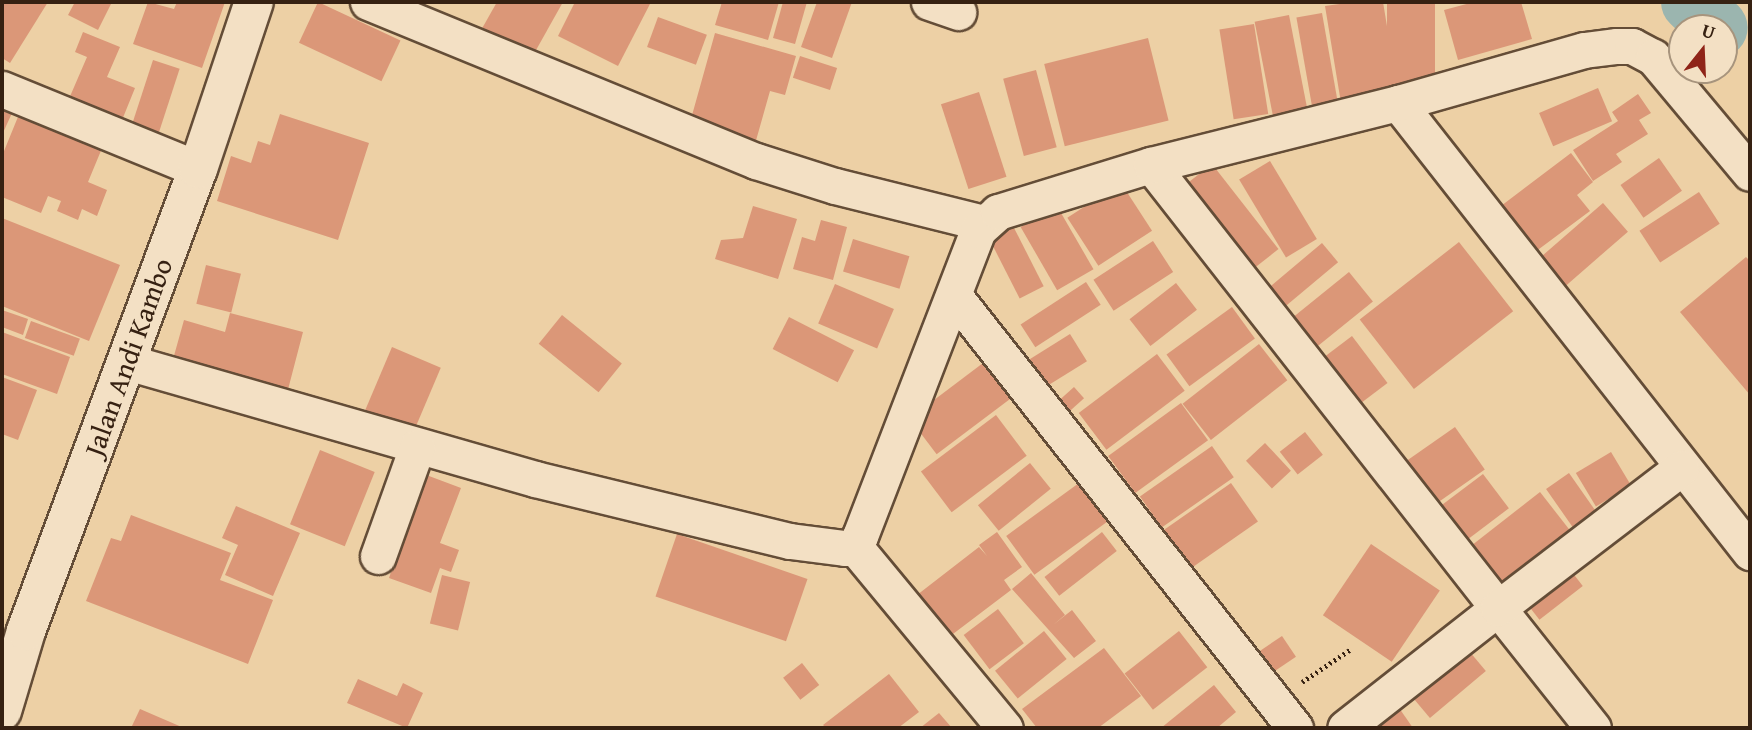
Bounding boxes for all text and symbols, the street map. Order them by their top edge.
north arrow [1668,14,1738,84]
text: U [1698,16,1719,46]
street label: Jalan Andi Kambo [77,253,179,461]

